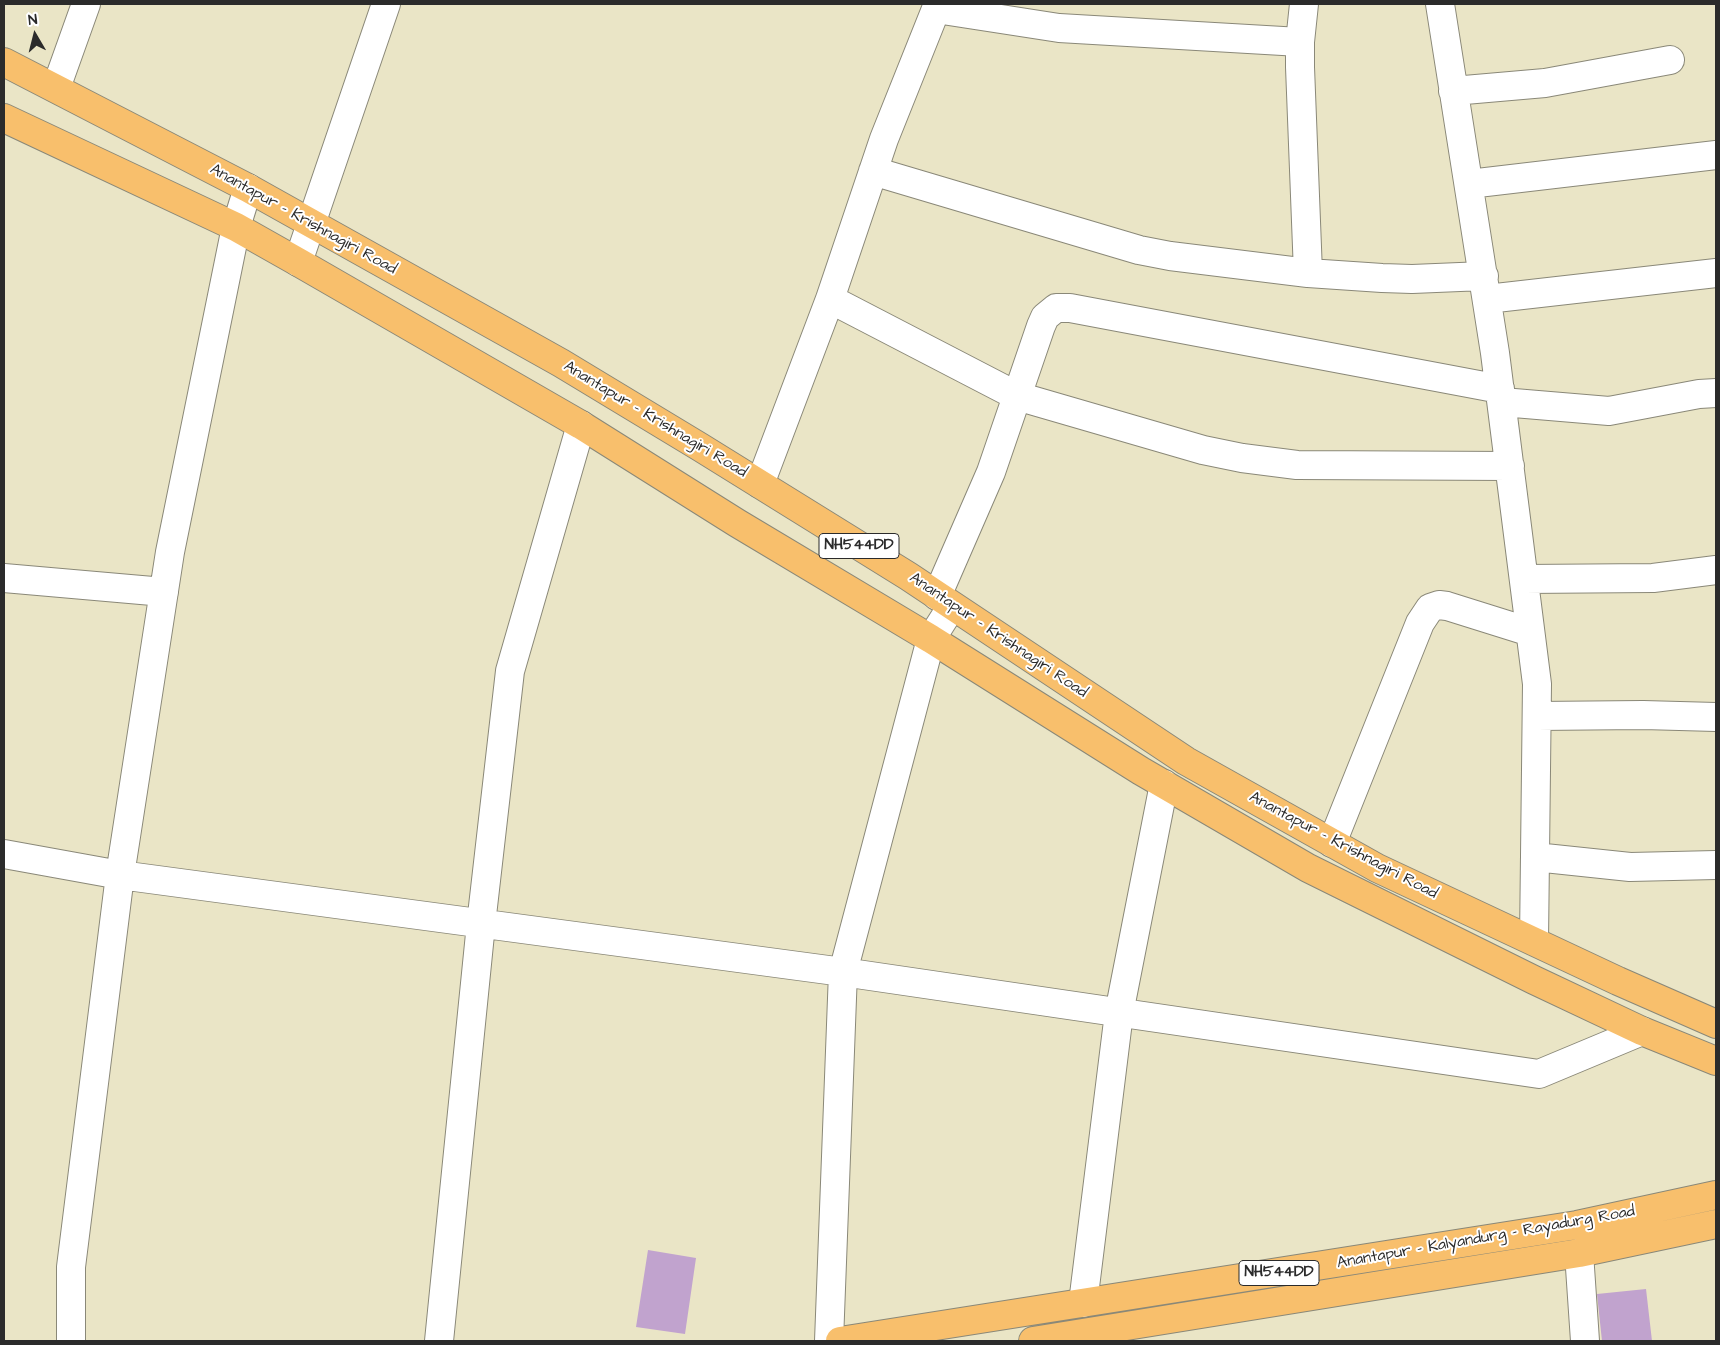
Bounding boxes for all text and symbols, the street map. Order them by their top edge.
north arrow [10,10,60,60]
text: N [27,10,39,31]
street label: Anantapur - Krishnagiri Road [206,161,400,279]
street label: Anantapur - Krishnagiri Road [560,357,750,483]
road number: NH544DD [819,534,899,558]
street label: Anantapur - Krishnagiri Road [905,569,1091,703]
street label: Anantapur - Krishnagiri Road [1245,788,1441,904]
street label: Anantapur - Kalyandurg - Rayadurg Road [1336,1202,1636,1274]
road number: NH544DD [1239,1260,1319,1286]

